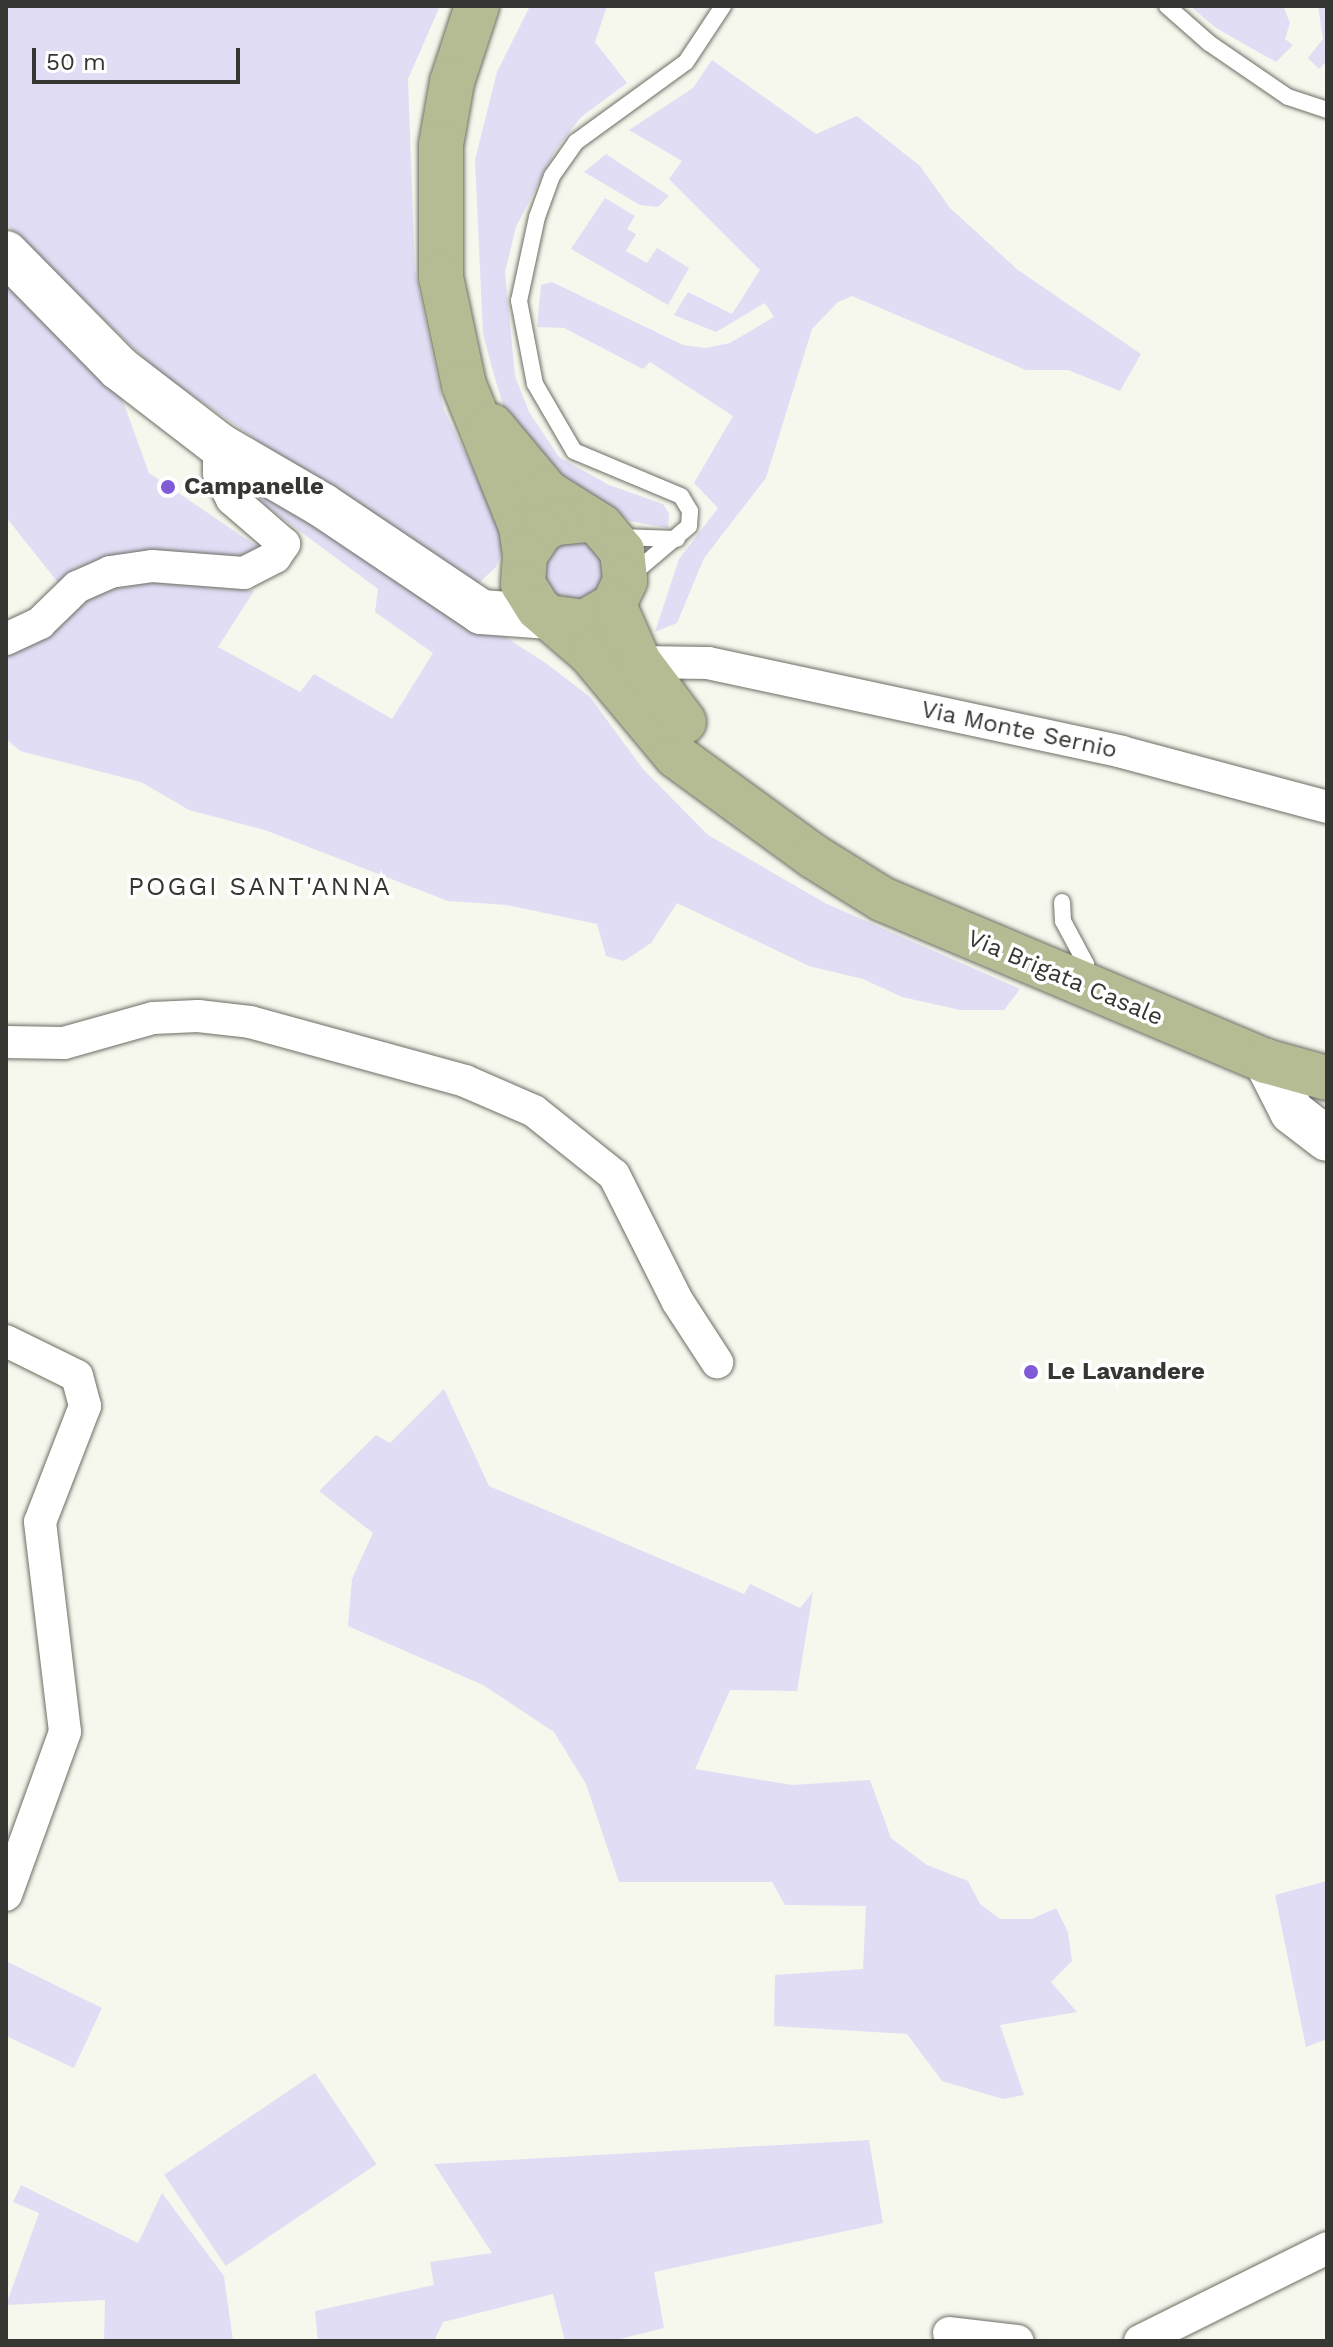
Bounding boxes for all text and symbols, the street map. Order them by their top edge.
scale bar [36,32,244,82]
text: 50 m [46,48,106,76]
place label: Campanelle [184,473,324,501]
marker: Campanelle [159,478,177,496]
street label: Via Monte Sernio [918,695,1120,765]
district label: POGGI SANT'ANNA [128,871,392,903]
street label: Via Brigata Casale [962,924,1168,1032]
place label: Le Lavandere [1047,1358,1205,1386]
marker: Le Lavandere [1022,1363,1040,1381]

